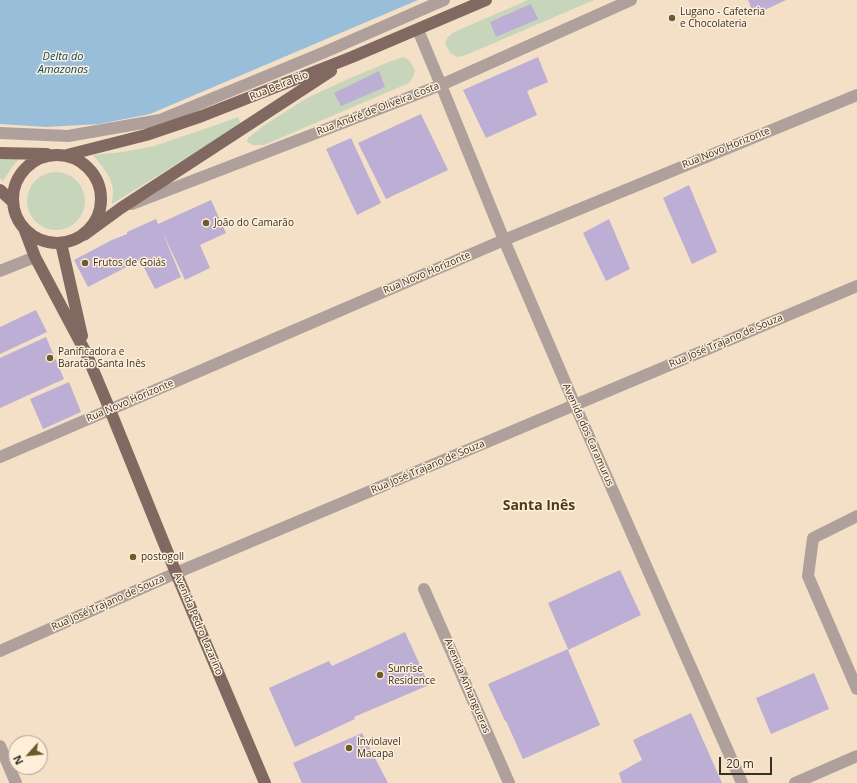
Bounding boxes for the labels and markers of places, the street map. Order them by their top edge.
place label: Lugano - Cafeteria e Chocolateria [680,6,765,30]
marker: Lugano - Cafeteria e Chocolateria [667,13,677,23]
place label: João do Camarão [214,217,294,229]
marker: João do Camarão [201,218,211,228]
place label: Frutos de Goiás [93,257,166,269]
marker: Frutos de Goiás [80,258,90,268]
place label: Panificadora e Baratão Santa Inês [58,346,146,370]
marker: Panificadora e Baratão Santa Inês [45,353,55,363]
place label: postogoll [141,551,184,563]
marker: postogoll [128,552,138,562]
place label: Sunrise Residence [388,663,435,686]
marker: Sunrise Residence [375,670,385,680]
place label: Inviolavel Macapa [357,736,401,760]
marker: Inviolavel Macapa [344,743,354,753]

